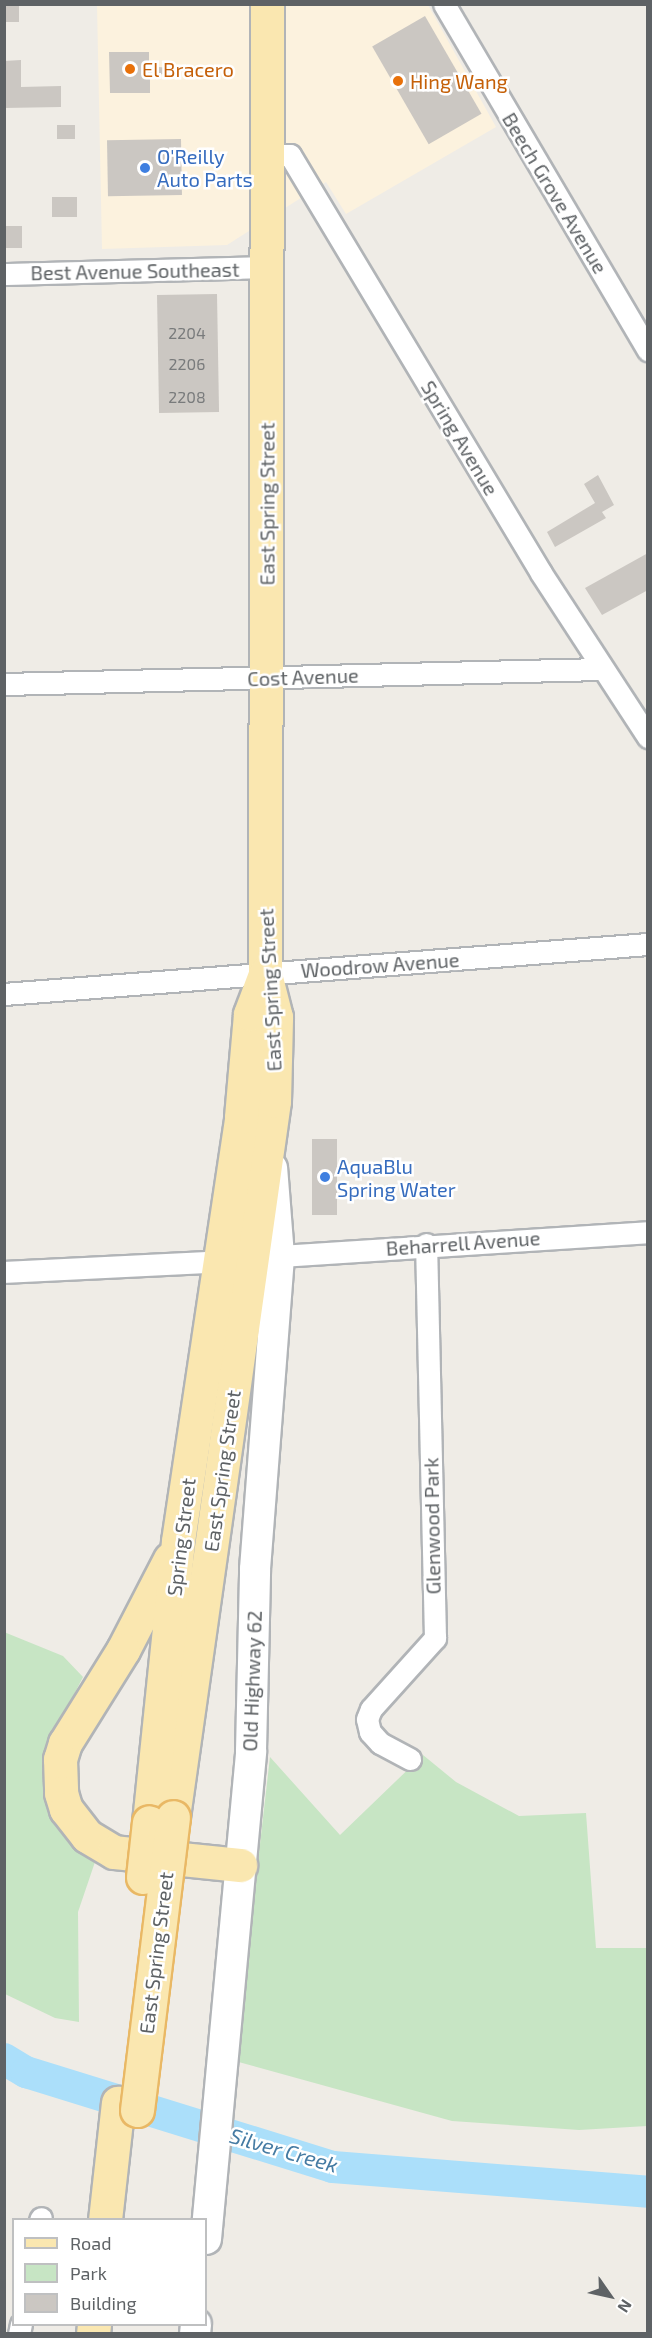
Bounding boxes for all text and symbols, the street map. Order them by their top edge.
place label: El Bracero [142,57,234,81]
marker: El Bracero [123,62,137,76]
place label: Hing Wang [410,69,508,93]
marker: Hing Wang [391,74,405,88]
street label: Beech Grove Avenue [497,108,613,278]
place label: O'Reilly Auto Parts [157,144,253,191]
marker: O'Reilly Auto Parts [138,161,152,175]
street label: Best Avenue Southeast [30,257,240,285]
house number: 2204 [168,323,206,343]
house number: 2206 [169,354,205,374]
street label: Spring Avenue [416,376,504,500]
house number: 2208 [168,387,206,407]
street label: East Spring Street [255,422,279,586]
street label: Cost Avenue [247,663,359,691]
street label: East Spring Street [254,908,286,1072]
street label: Woodrow Avenue [299,947,461,983]
place label: AquaBlu Spring Water [337,1154,456,1201]
marker: AquaBlu Spring Water [318,1170,332,1184]
street label: Beharrell Avenue [385,1226,541,1260]
street label: East Spring Street [199,1389,245,1553]
street label: Glenwood Park [419,1457,445,1595]
street label: Spring Street [162,1477,200,1597]
street label: Old Highway 62 [238,1610,266,1752]
street label: East Spring Street [134,1871,178,2035]
water label: Silver Creek [227,2122,341,2178]
legend [12,2218,207,2326]
text: Road [70,2232,111,2254]
text: Park [70,2262,107,2284]
north arrow [580,2266,640,2326]
text: Building [70,2292,137,2314]
text: N [614,2296,636,2316]

